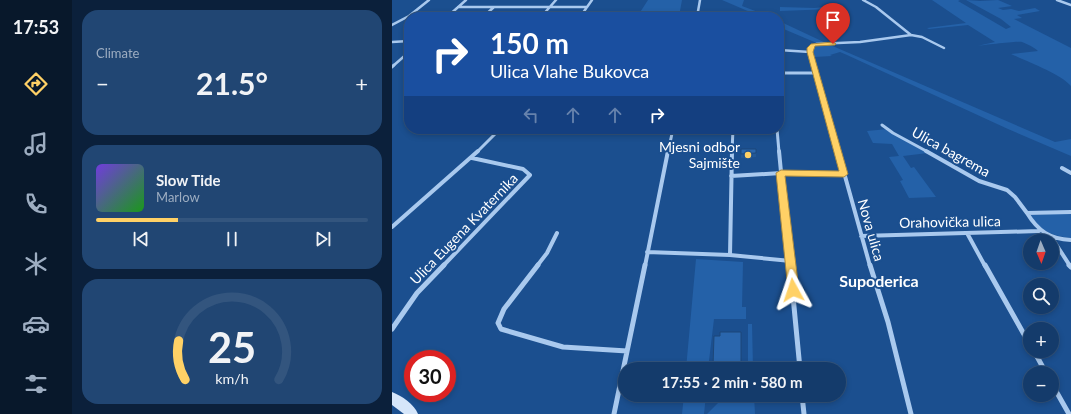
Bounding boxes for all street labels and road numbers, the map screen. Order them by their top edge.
street label: Ulica bagrema [909,123,993,180]
street label: Ulica Eugena Kvaternika [406,170,521,288]
street label: Nova ulica [854,197,888,263]
street label: Orahovička ulica [899,212,1001,231]

